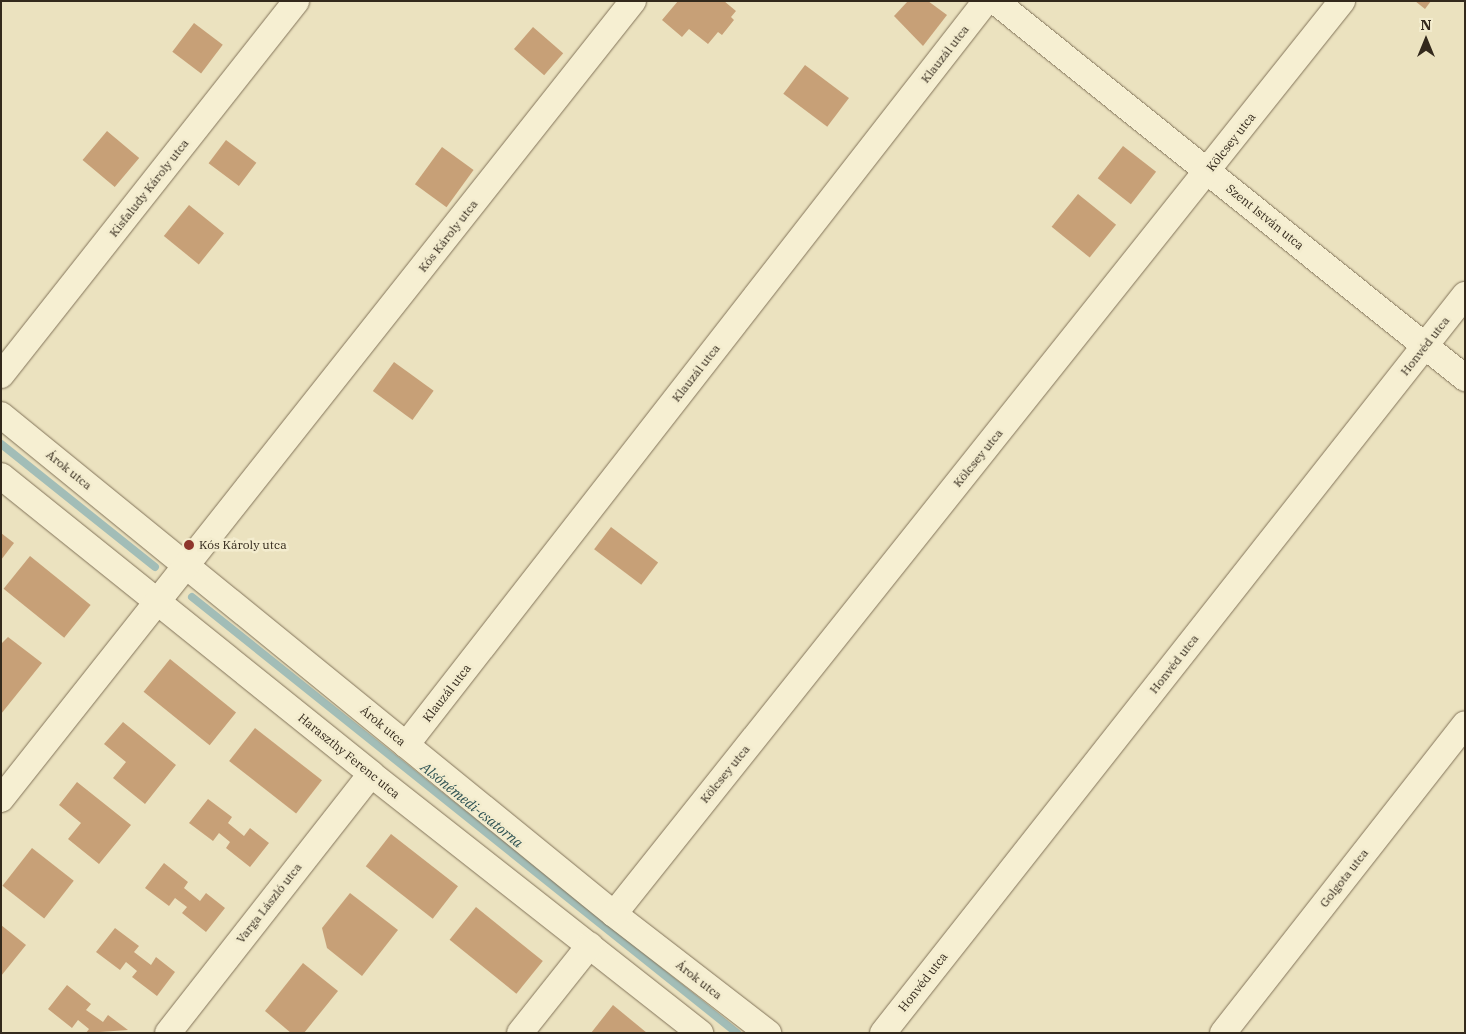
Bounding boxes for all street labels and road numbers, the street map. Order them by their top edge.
street label: Klauzál utca [918,22,972,86]
street label: Kölcsey utca [1204,110,1258,174]
street label: Kisfaludy Károly utca [106,136,192,240]
street label: Szent István utca [1223,181,1307,253]
street label: Kós Károly utca [415,197,481,275]
street label: Honvéd utca [1397,314,1453,378]
street label: Klauzál utca [669,341,723,405]
street label: Kölcsey utca [950,426,1006,490]
street label: Árok utca [43,447,95,493]
street label: Honvéd utca [1146,632,1202,696]
street label: Klauzál utca [420,661,474,725]
street label: Árok utca [358,703,408,749]
street label: Haraszthy Ferenc utca [295,711,403,801]
street label: Kölcsey utca [697,742,753,806]
street label: Golgota utca [1317,846,1371,910]
street label: Varga László utca [233,860,305,946]
street label: Honvéd utca [895,950,951,1014]
street label: Árok utca [673,958,725,1002]

